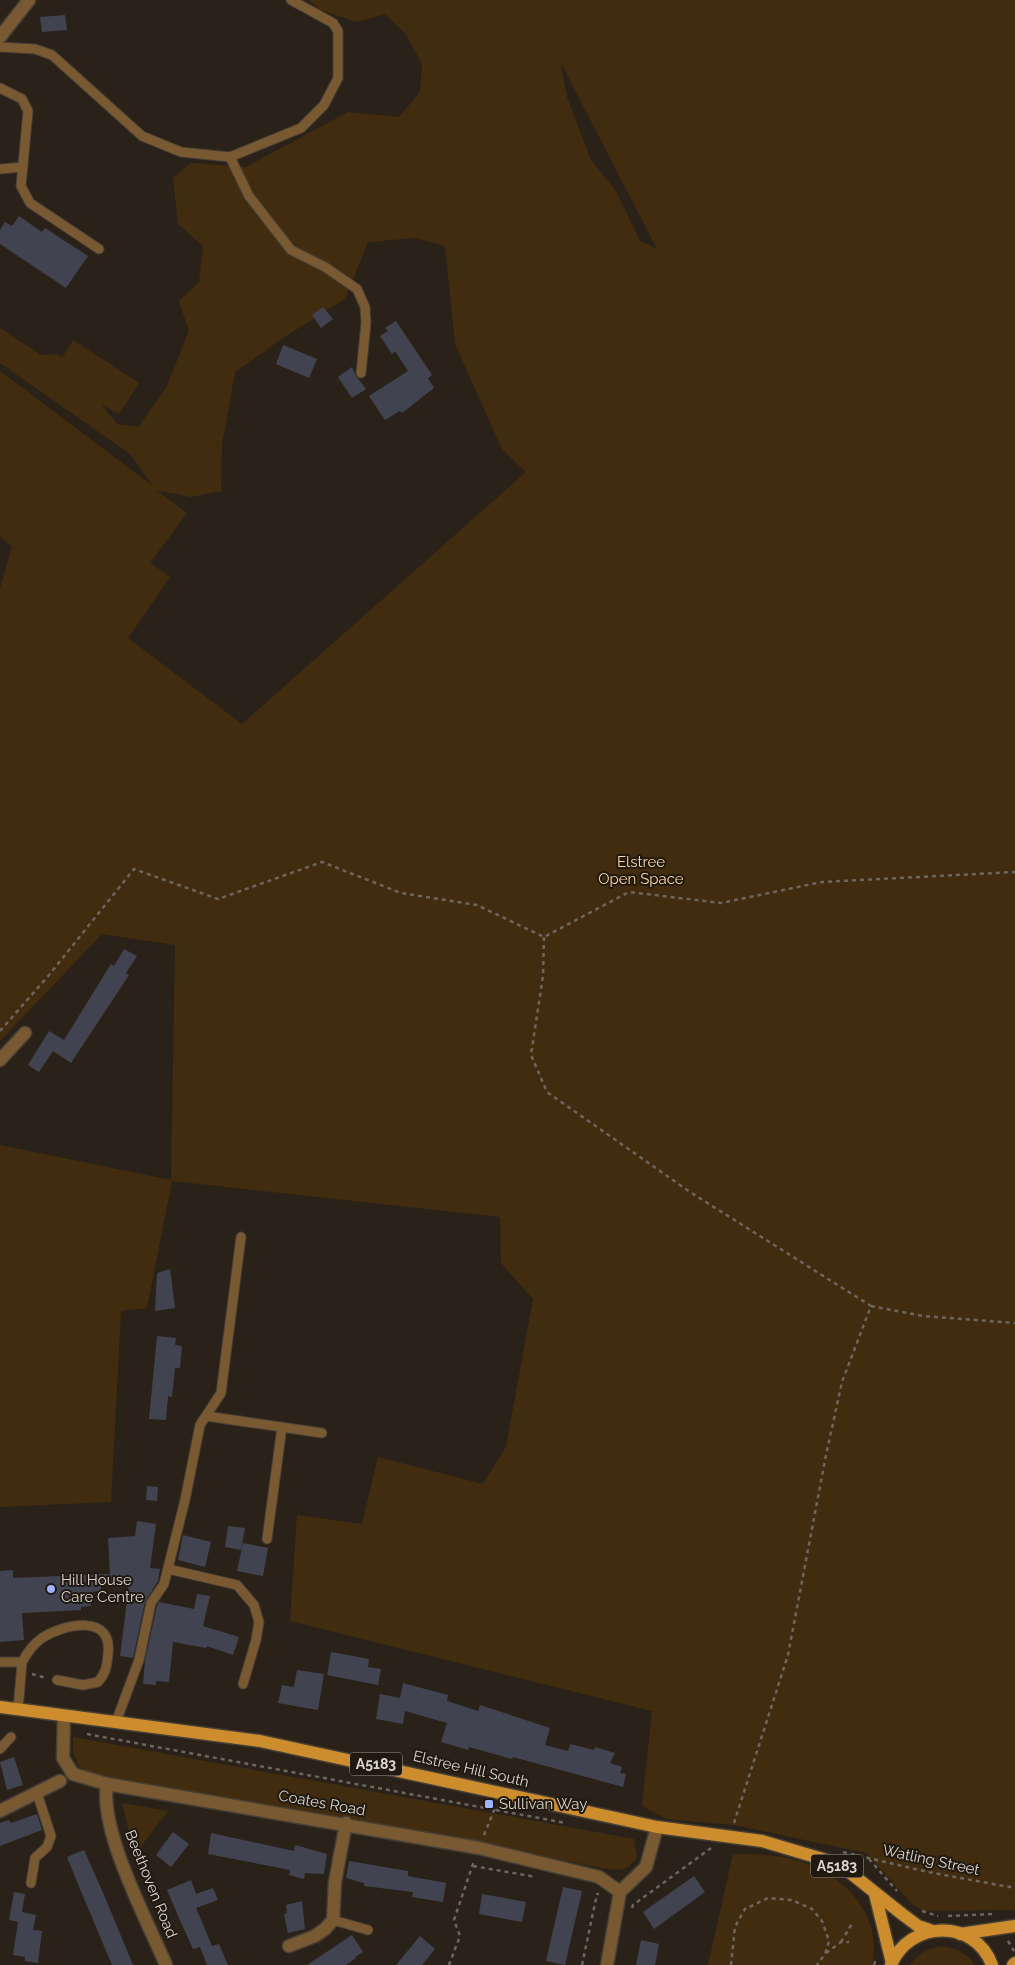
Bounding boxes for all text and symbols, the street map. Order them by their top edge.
park label: Elstree Open Space [598,853,684,888]
place label: Hill House Care Centre [61,1571,144,1606]
marker: Hill House Care Centre [45,1583,57,1595]
street label: Elstree Hill South [411,1747,531,1791]
road number: A5183 [350,1752,402,1776]
street label: Coates Road [277,1786,367,1820]
place label: Sullivan Way [499,1795,587,1813]
marker: Sullivan Way [483,1798,495,1810]
street label: Beethoven Road [121,1827,181,1941]
street label: Watling Street [881,1841,981,1879]
road number: A5183 [811,1854,863,1878]

